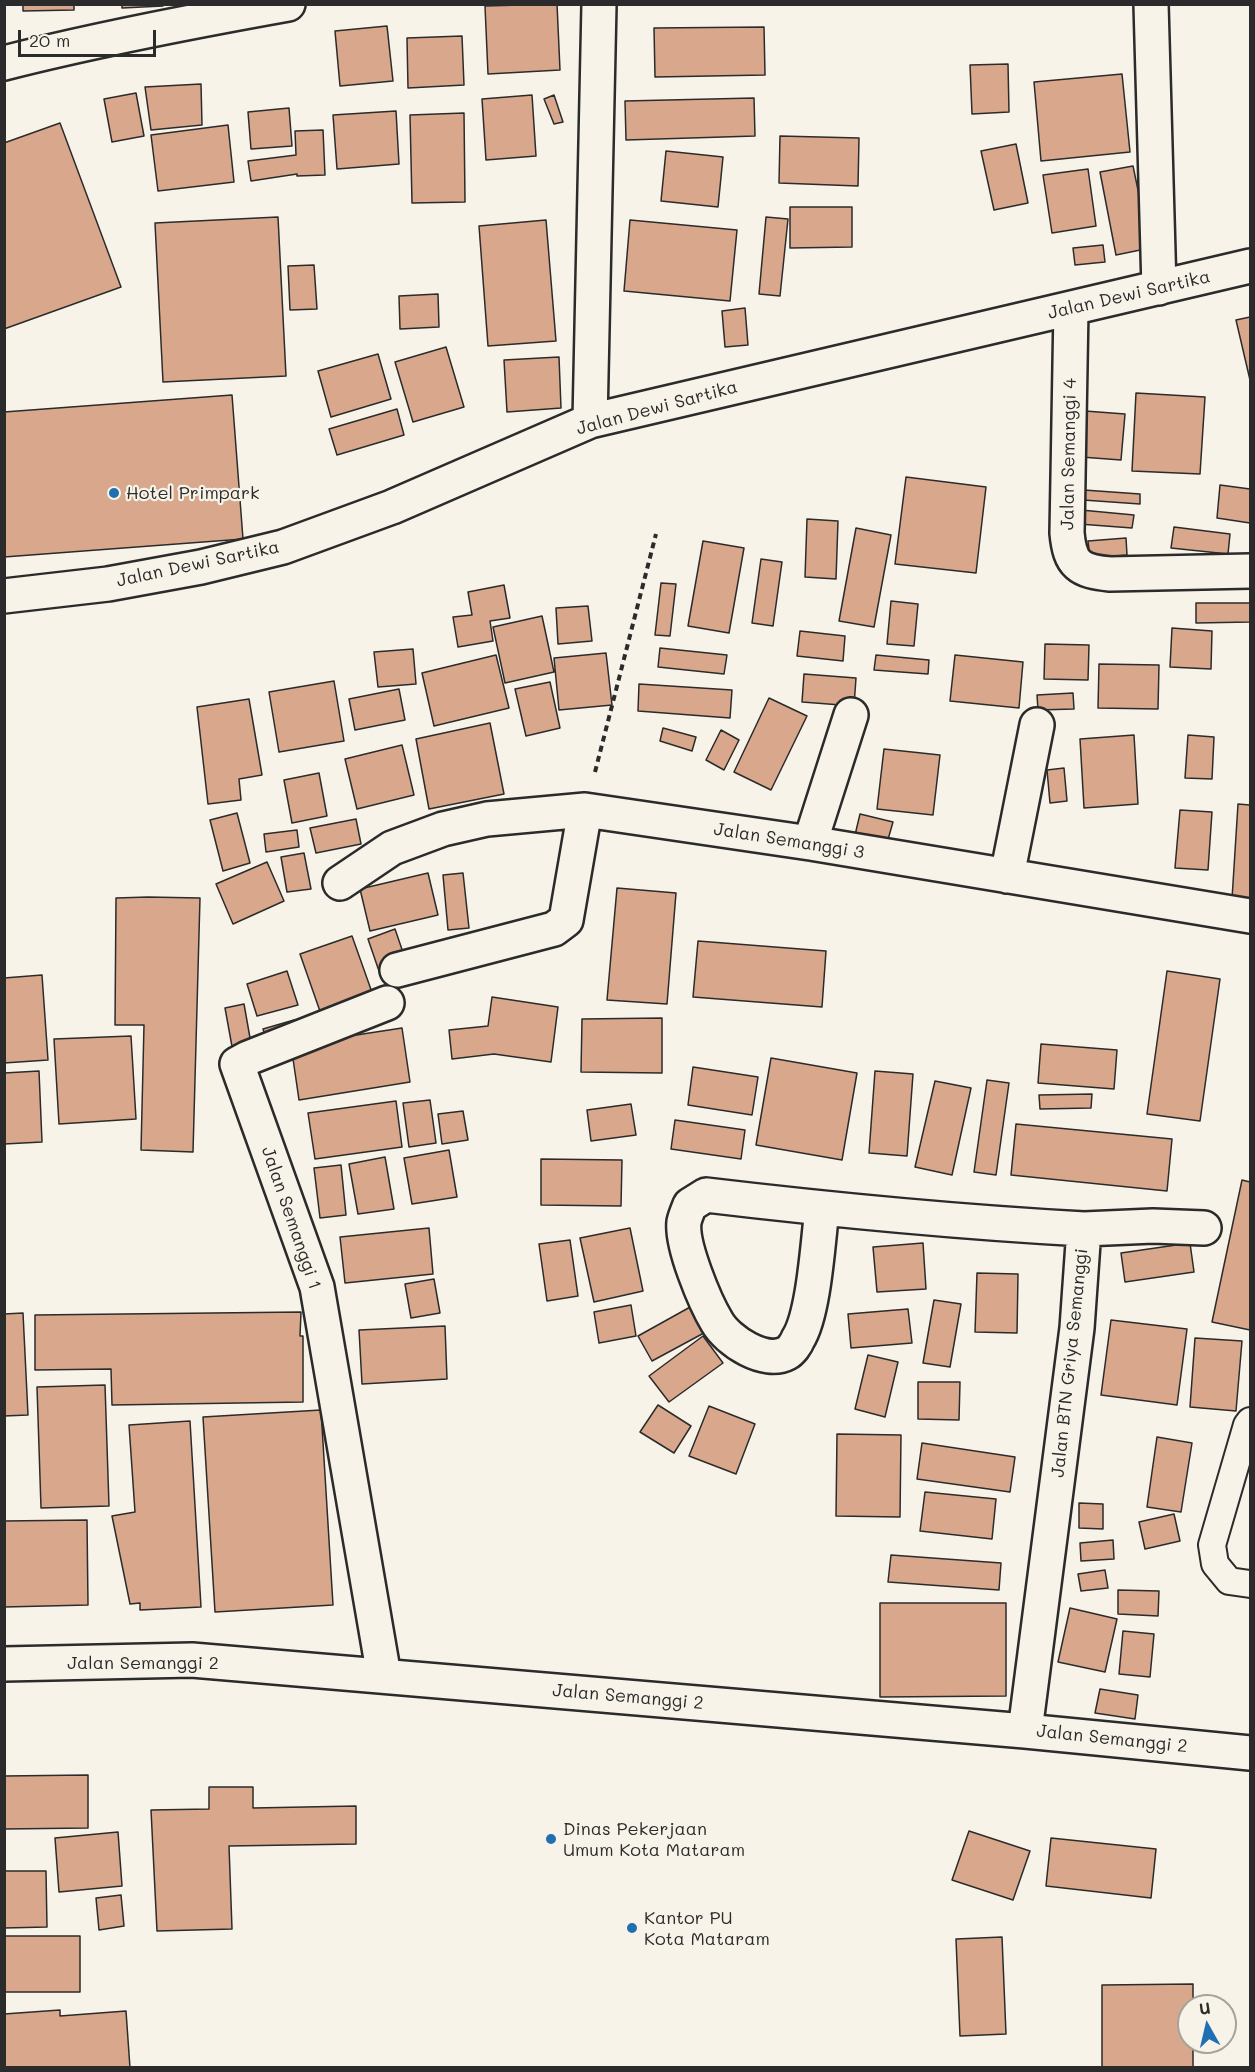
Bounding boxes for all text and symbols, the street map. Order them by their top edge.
scale bar [21,18,159,56]
text: 20 m [29,28,70,52]
street label: Jalan Dewi Sartika [1046,266,1212,324]
street label: Jalan Dewi Sartika [574,376,740,440]
street label: Jalan Semanggi 4 [1057,378,1081,530]
place label: Hotel Primpark [126,482,260,504]
marker: Hotel Primpark [107,486,121,500]
street label: Jalan Dewi Sartika [115,536,281,592]
street label: Jalan Semanggi 3 [712,818,866,864]
street label: Jalan Semanggi 1 [256,1144,326,1292]
street label: Jalan BTN Griya Semanggi [1047,1247,1093,1479]
street label: Jalan Semanggi 2 [67,1652,219,1674]
street label: Jalan Semanggi 2 [552,1680,704,1714]
street label: Jalan Semanggi 2 [1036,1720,1188,1758]
place label: Dinas Pekerjaan Umum Kota Mataram [563,1818,745,1860]
marker: Dinas Pekerjaan Umum Kota Mataram [544,1832,558,1846]
place label: Kantor PU Kota Mataram [644,1907,770,1950]
marker: Kantor PU Kota Mataram [625,1921,639,1935]
north arrow [1177,1994,1237,2054]
text: U [1198,1996,1212,2019]

